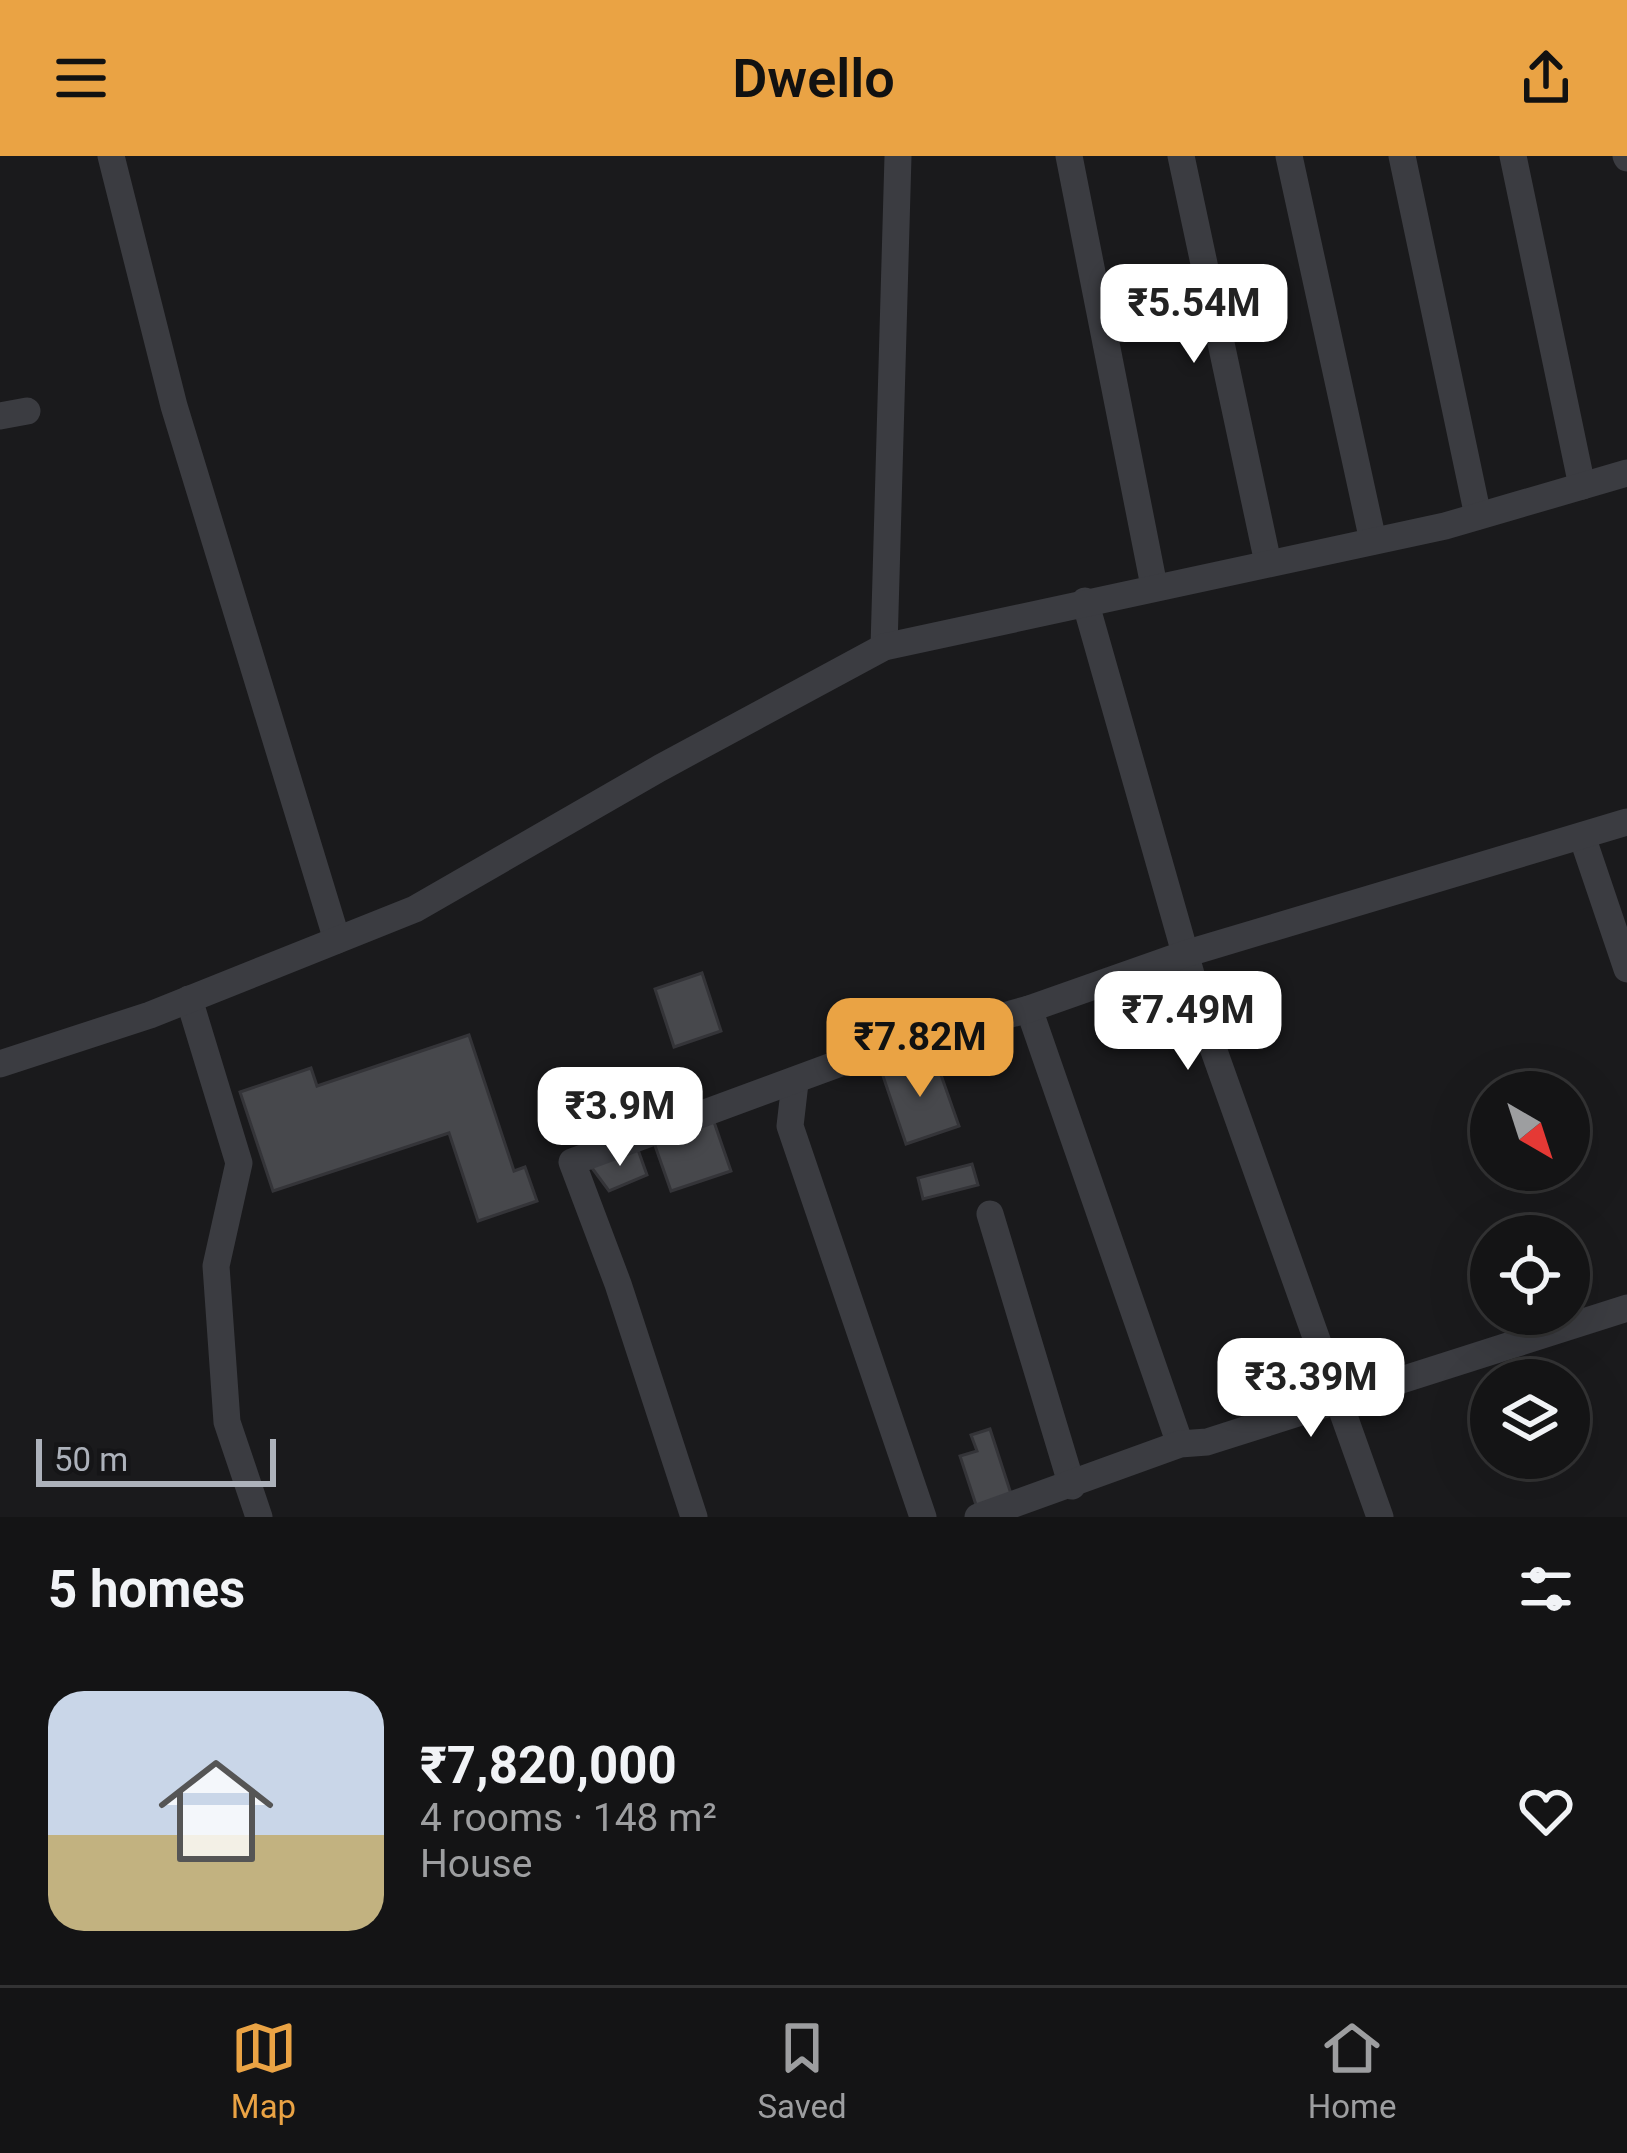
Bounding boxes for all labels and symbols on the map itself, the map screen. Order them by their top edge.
pin: ₹5.54M [1096,264,1292,366]
pin: ₹7.49M [1090,971,1286,1073]
pin: ₹7.82M [822,998,1018,1100]
pin: ₹3.9M [536,1067,704,1169]
north arrow [1470,1071,1590,1191]
pin: ₹3.39M [1213,1338,1409,1440]
scale bar [36,1433,276,1486]

